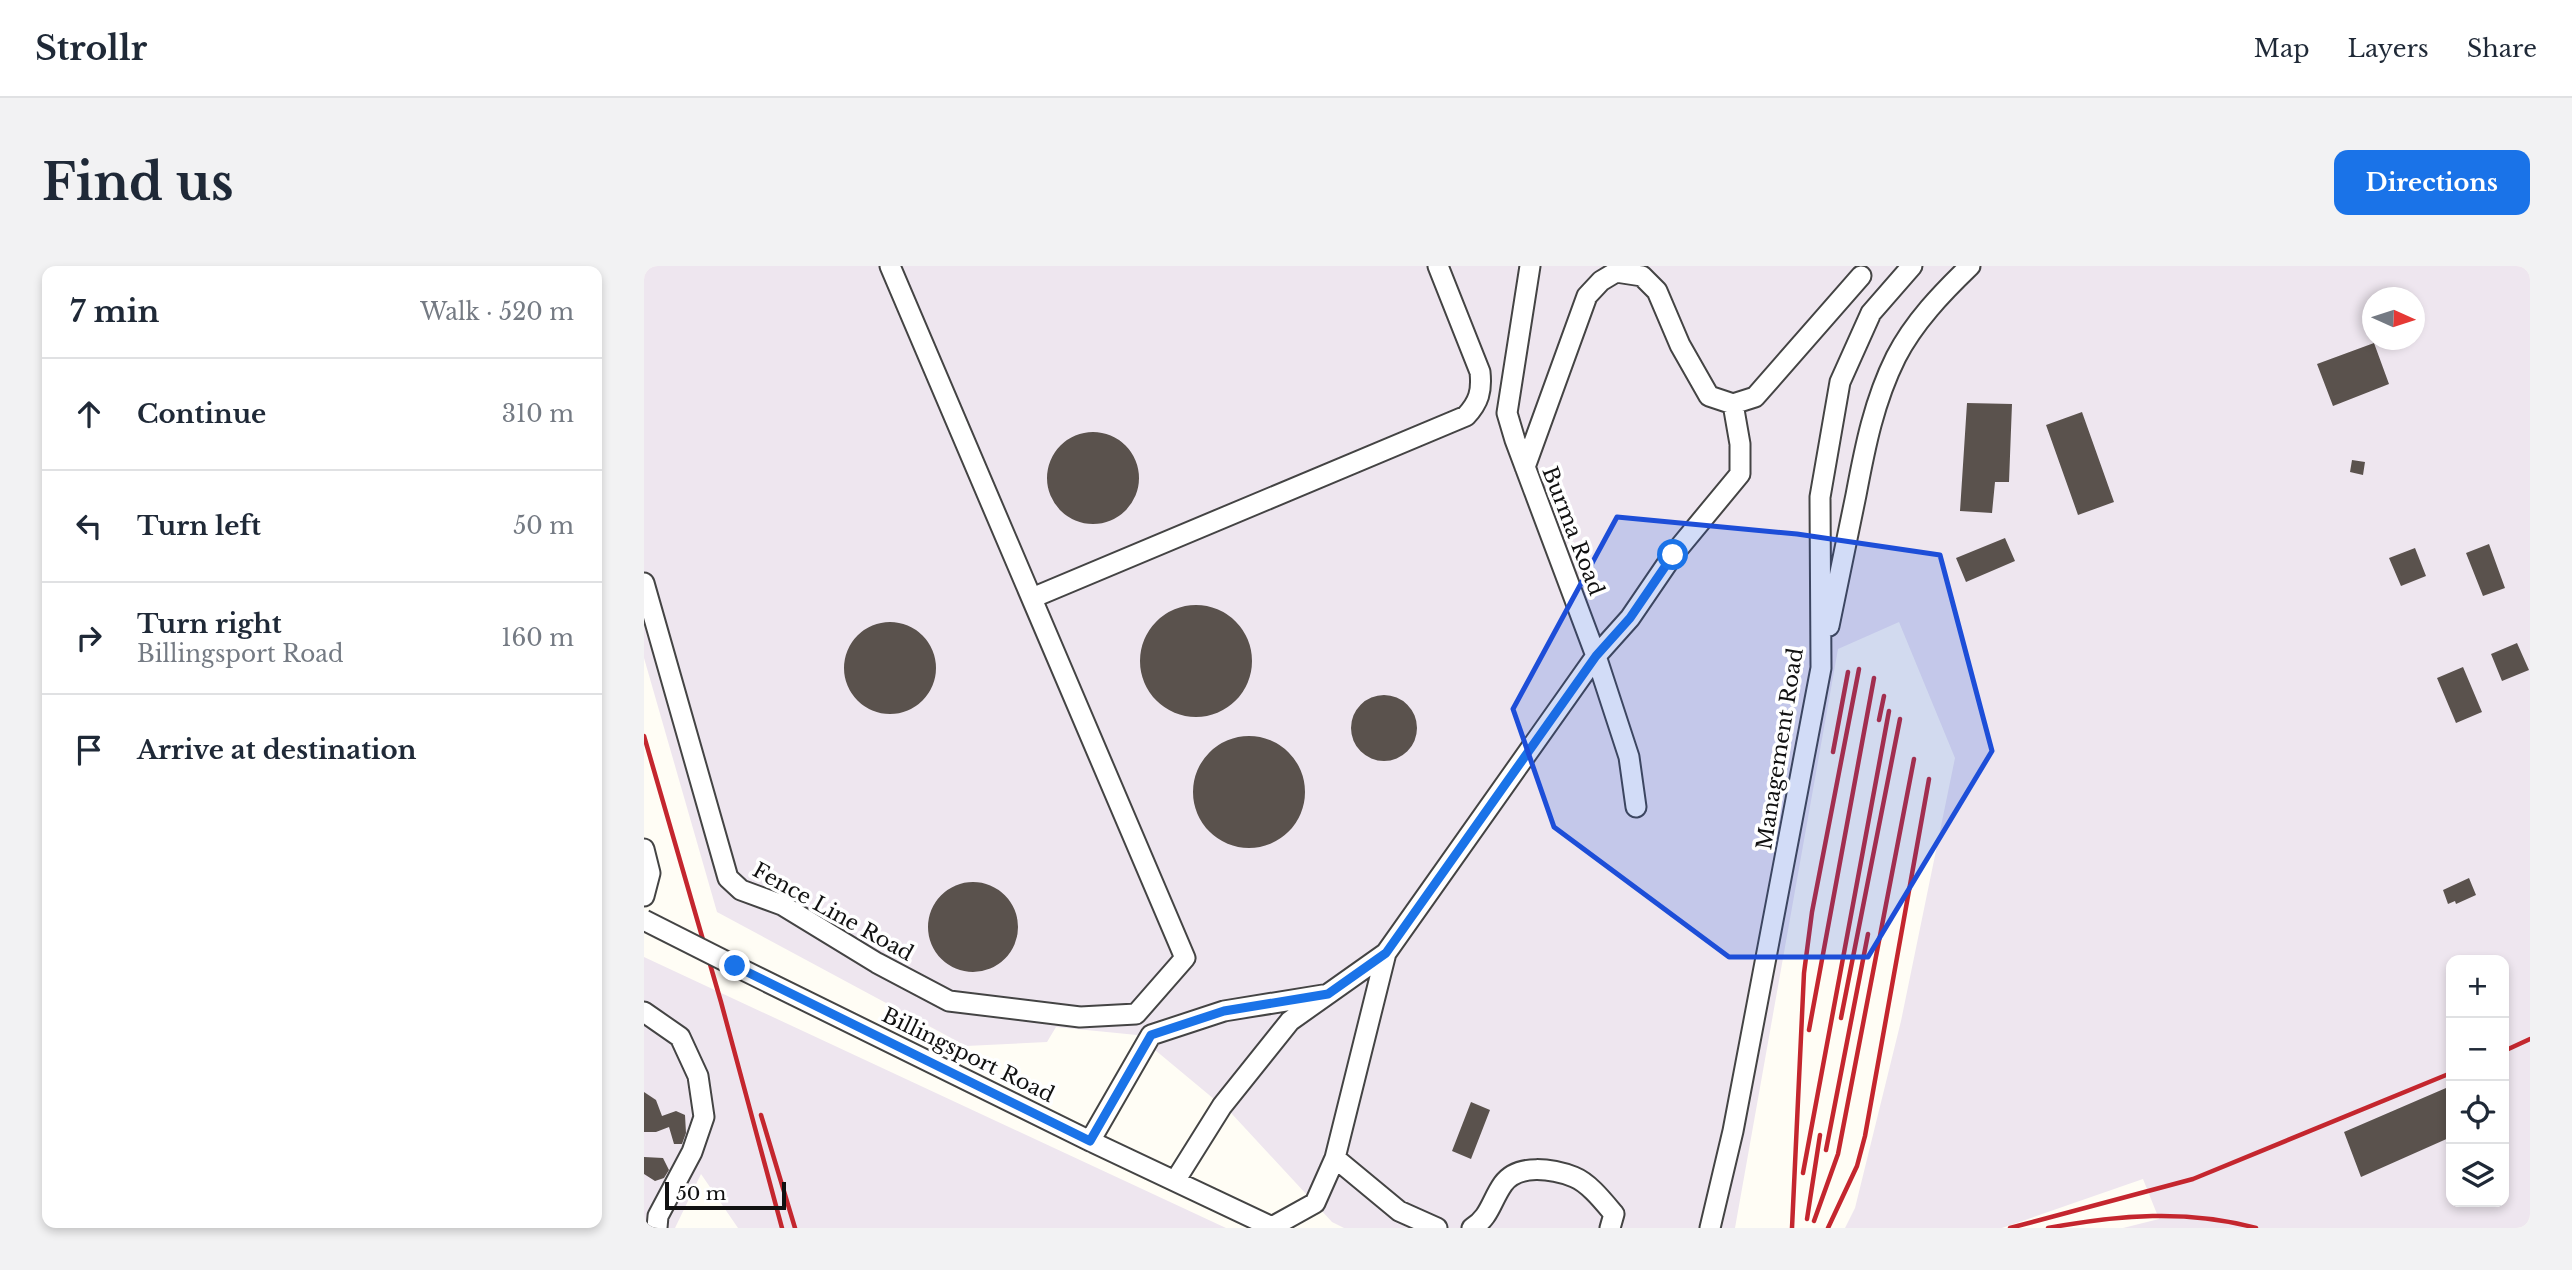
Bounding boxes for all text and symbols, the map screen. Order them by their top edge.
text: Strollr [35,28,147,69]
text: Map [2254,34,2310,63]
text: Layers [2348,34,2429,63]
text: Share [2467,34,2537,63]
button: Directions [2334,150,2530,215]
text: Find us [42,152,234,213]
north arrow [2362,287,2425,350]
text: 7 min [70,293,159,330]
text: Walk · 520 m [420,298,574,326]
icon: ahead [70,395,108,433]
text: Continue [137,398,266,430]
text: 310 m [502,400,574,428]
street label: Burma Road [1537,463,1609,599]
icon: left [70,507,108,545]
text: Turn left [137,510,261,542]
text: 50 m [513,512,574,540]
route start [1657,539,1688,570]
text: Turn right [137,608,282,640]
icon: right [70,619,108,657]
text: 160 m [501,624,574,652]
text: Billingsport Road [137,640,343,668]
street label: Management Road [1751,646,1809,852]
icon: arrive [70,731,108,769]
text: Arrive at destination [137,734,417,766]
street label: Fence Line Road [748,857,918,967]
route end [719,950,750,981]
map controls [2446,955,2509,1207]
button: + [2446,955,2509,1018]
street label: Billingsport Road [878,1002,1058,1108]
button: − [2446,1018,2509,1081]
button: locate [2446,1081,2509,1144]
button: layers [2446,1144,2509,1207]
scale bar [665,1179,786,1211]
text: 50 m [676,1182,726,1205]

